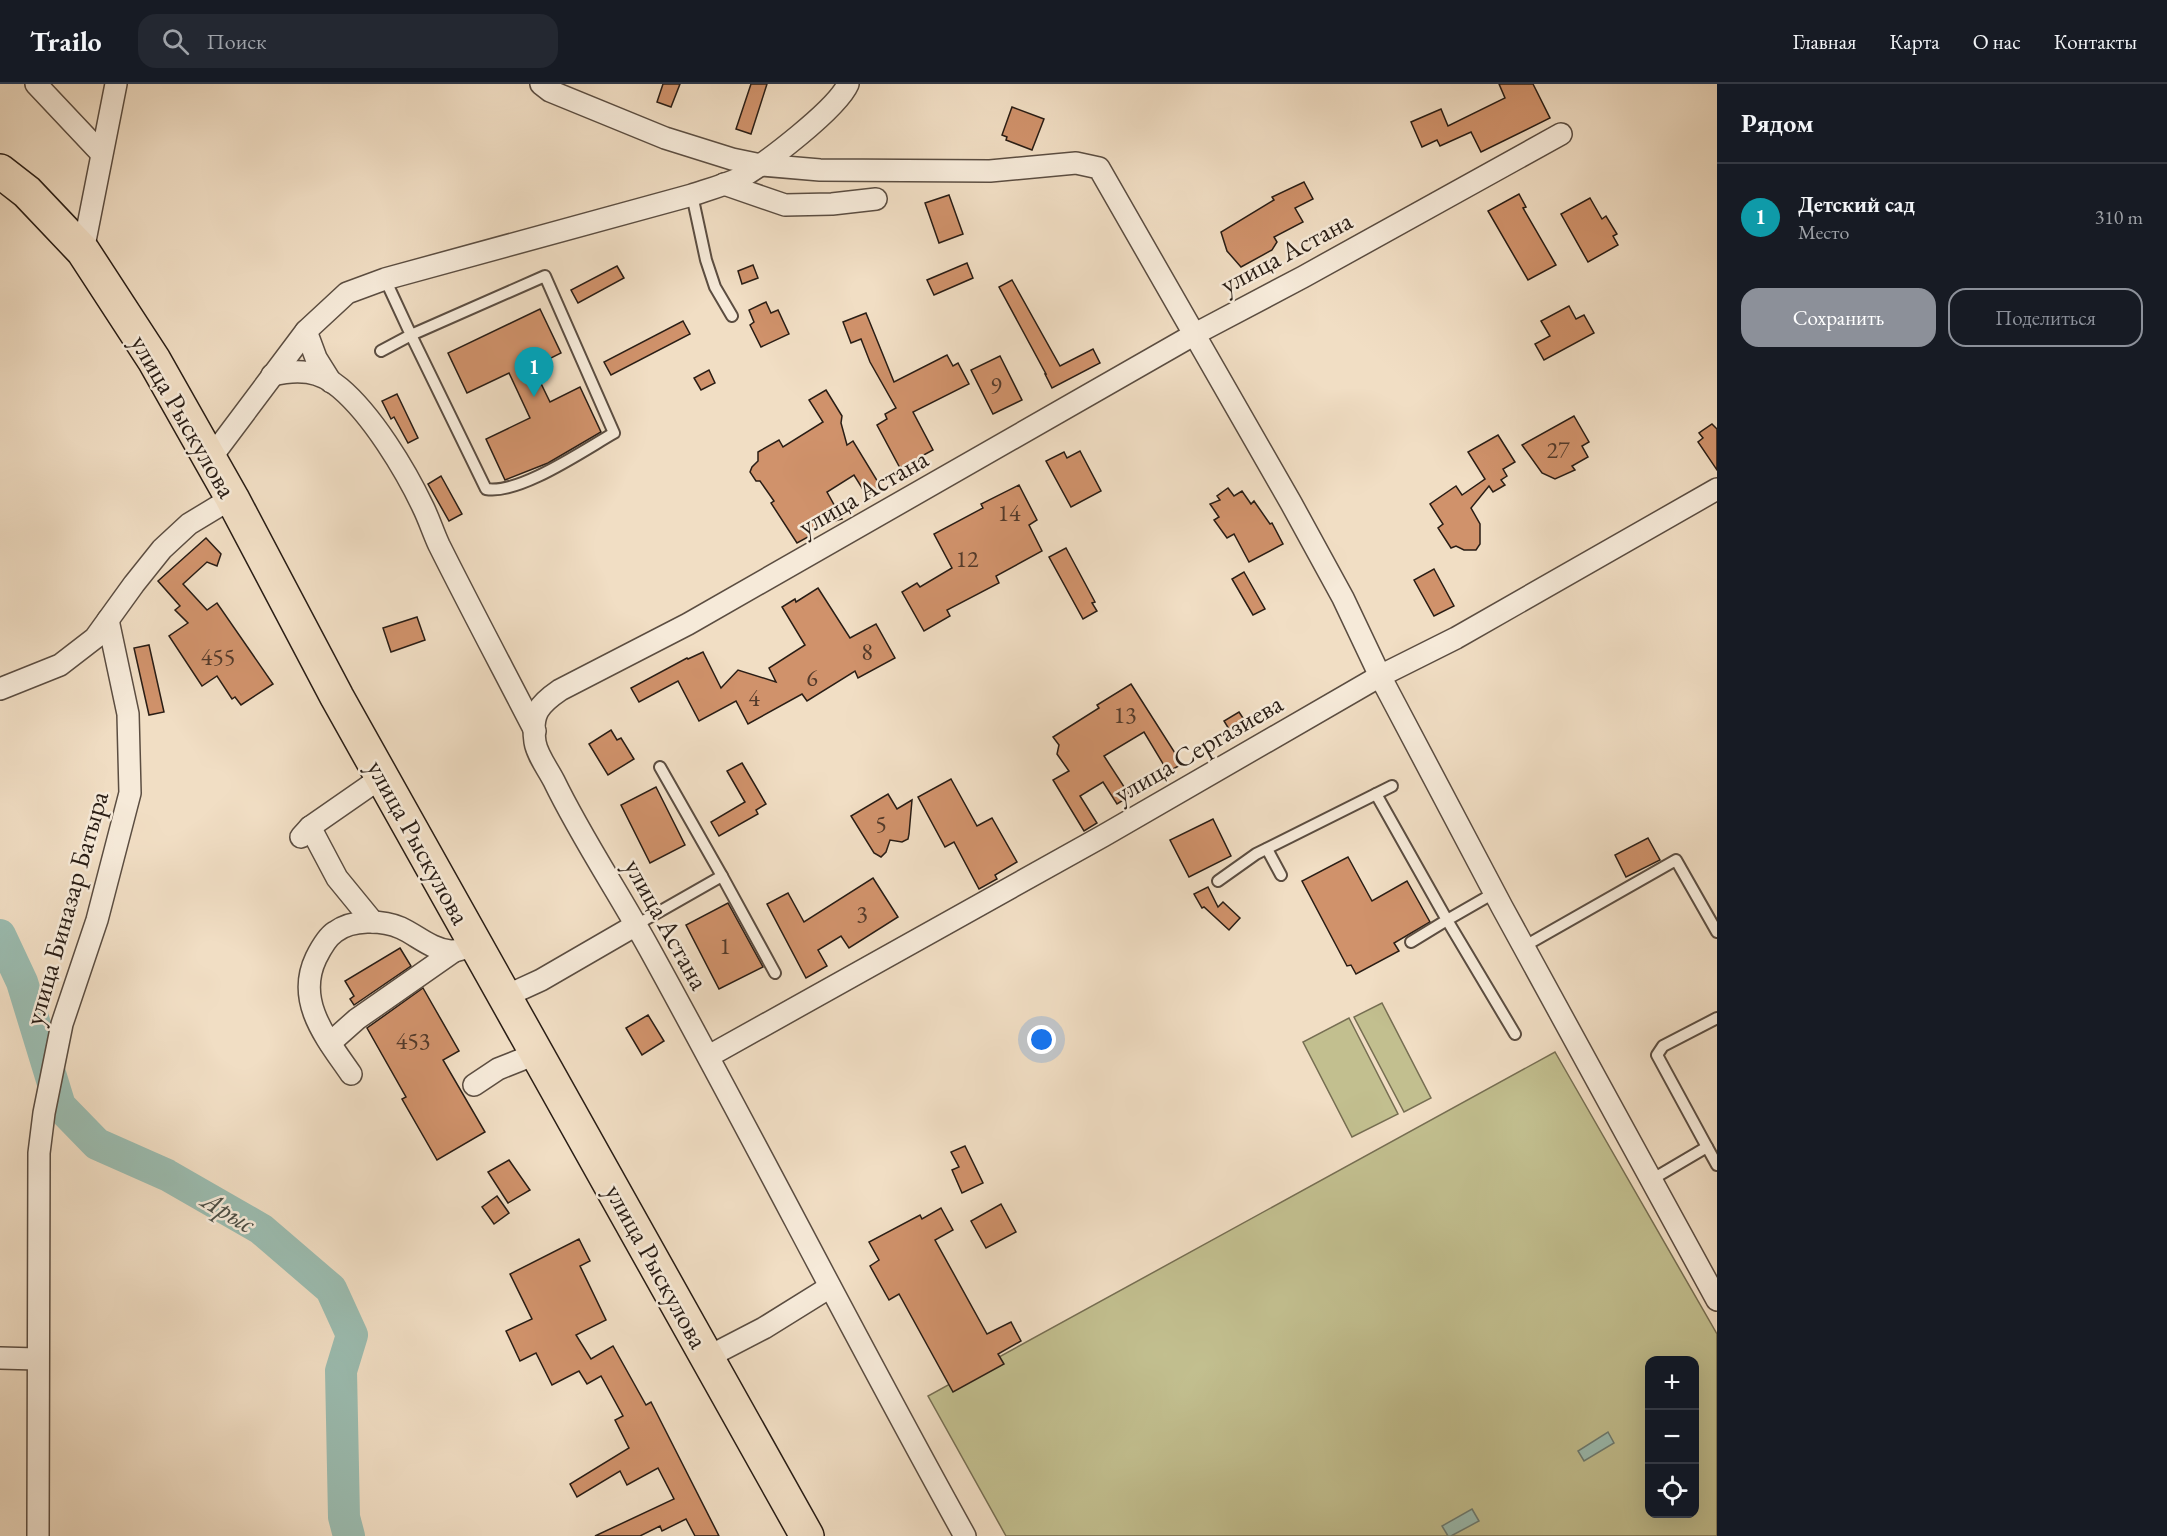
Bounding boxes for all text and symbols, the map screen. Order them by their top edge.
search box [138,14,558,68]
text: Trailo [30,23,102,59]
icon: search [159,25,192,58]
text: Поиск [207,27,266,56]
text: Главная [1792,28,1856,55]
text: Карта [1889,28,1940,55]
text: О нас [1973,28,2021,55]
text: Контакты [2054,28,2137,55]
text: Рядом [1741,106,1814,140]
text: Детский сад [1798,190,1915,219]
street label: улица Астана [1214,202,1358,301]
text: 1 [1755,204,1766,230]
text: 310 m [2095,204,2143,230]
text: Место [1798,219,1849,245]
button: Сохранить [1741,288,1936,347]
button: Поделиться [1948,288,2143,347]
street label: улица Рыскулова [123,328,245,504]
pin: 1 [514,348,554,397]
house number: 9 [990,370,1002,401]
house number: 27 [1546,434,1570,465]
street label: улица Астана [792,441,935,543]
house number: 14 [997,497,1021,528]
house number: 12 [955,543,979,574]
house number: 8 [861,636,873,667]
house number: 455 [201,641,235,672]
house number: 6 [806,662,818,693]
house number: 4 [748,682,760,713]
street label: улица Сергазиева [1107,685,1289,811]
house number: 13 [1113,699,1137,730]
street label: улица Рыскулова [359,753,479,931]
street label: улица Биназар Батыра [16,787,116,1029]
house number: 5 [875,808,887,839]
street label: улица Астана [617,852,718,996]
house number: 3 [856,898,868,929]
house number: 1 [719,930,731,961]
house number: 453 [396,1025,430,1056]
your location [1027,1025,1056,1054]
street label: улица Рыскулова [597,1177,717,1355]
water label: Арыс [194,1180,263,1242]
map controls [1645,1356,1699,1518]
button: + [1645,1356,1699,1410]
button: − [1645,1410,1699,1464]
button: locate [1645,1464,1699,1518]

